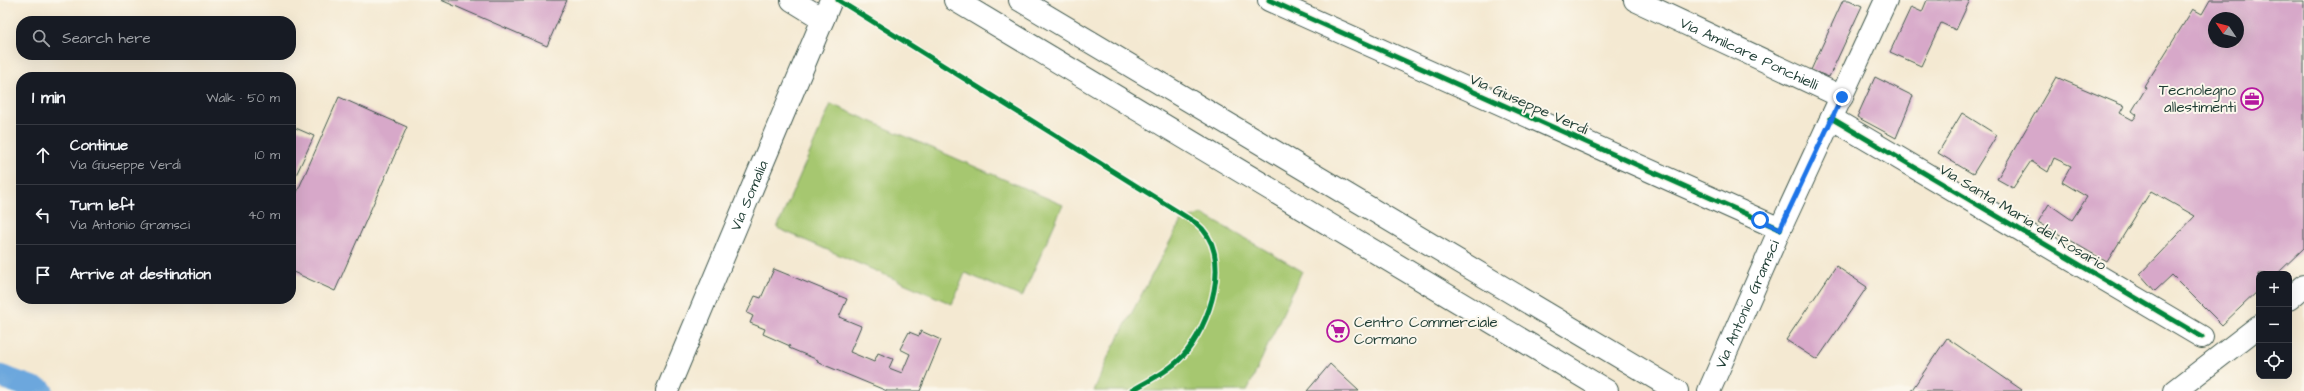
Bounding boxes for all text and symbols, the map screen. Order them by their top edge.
street label: Via Amilcare Ponchielli [1676,12,1822,96]
north arrow [2208,12,2244,48]
search box [16,16,296,60]
icon: search [30,27,52,49]
text: Search here [62,28,151,49]
street label: Via Giuseppe Verdi [1466,69,1592,140]
place label: Tecnolegno allestimenti [2159,80,2237,118]
text: 1 min [32,86,65,110]
office icon: Tecnolegno allestimenti [2239,86,2265,112]
route end [1833,88,1851,106]
text: Walk · 50 m [206,89,280,107]
text: Continue [70,135,128,156]
icon: ahead [32,144,54,166]
text: 10 m [255,146,280,164]
text: Via Giuseppe Verdi [70,156,181,174]
street label: Via Somalia [725,157,774,234]
street label: Via Santa Maria del Rosario [1935,159,2111,276]
text: Turn left [70,195,134,216]
icon: left [32,204,54,226]
text: 40 m [248,206,280,224]
route start [1751,211,1769,229]
text: Via Antonio Gramsci [70,216,190,234]
street label: Via Antonio Gramsci [1710,236,1785,372]
icon: arrive [32,264,54,286]
text: Arrive at destination [70,264,211,285]
map controls [2256,271,2292,379]
button: + [2256,271,2292,307]
button: − [2256,307,2292,343]
place label: Centro Commerciale Cormano [1354,312,1498,350]
supermarket icon: Centro Commerciale Cormano [1325,318,1351,344]
button: locate [2256,343,2292,379]

